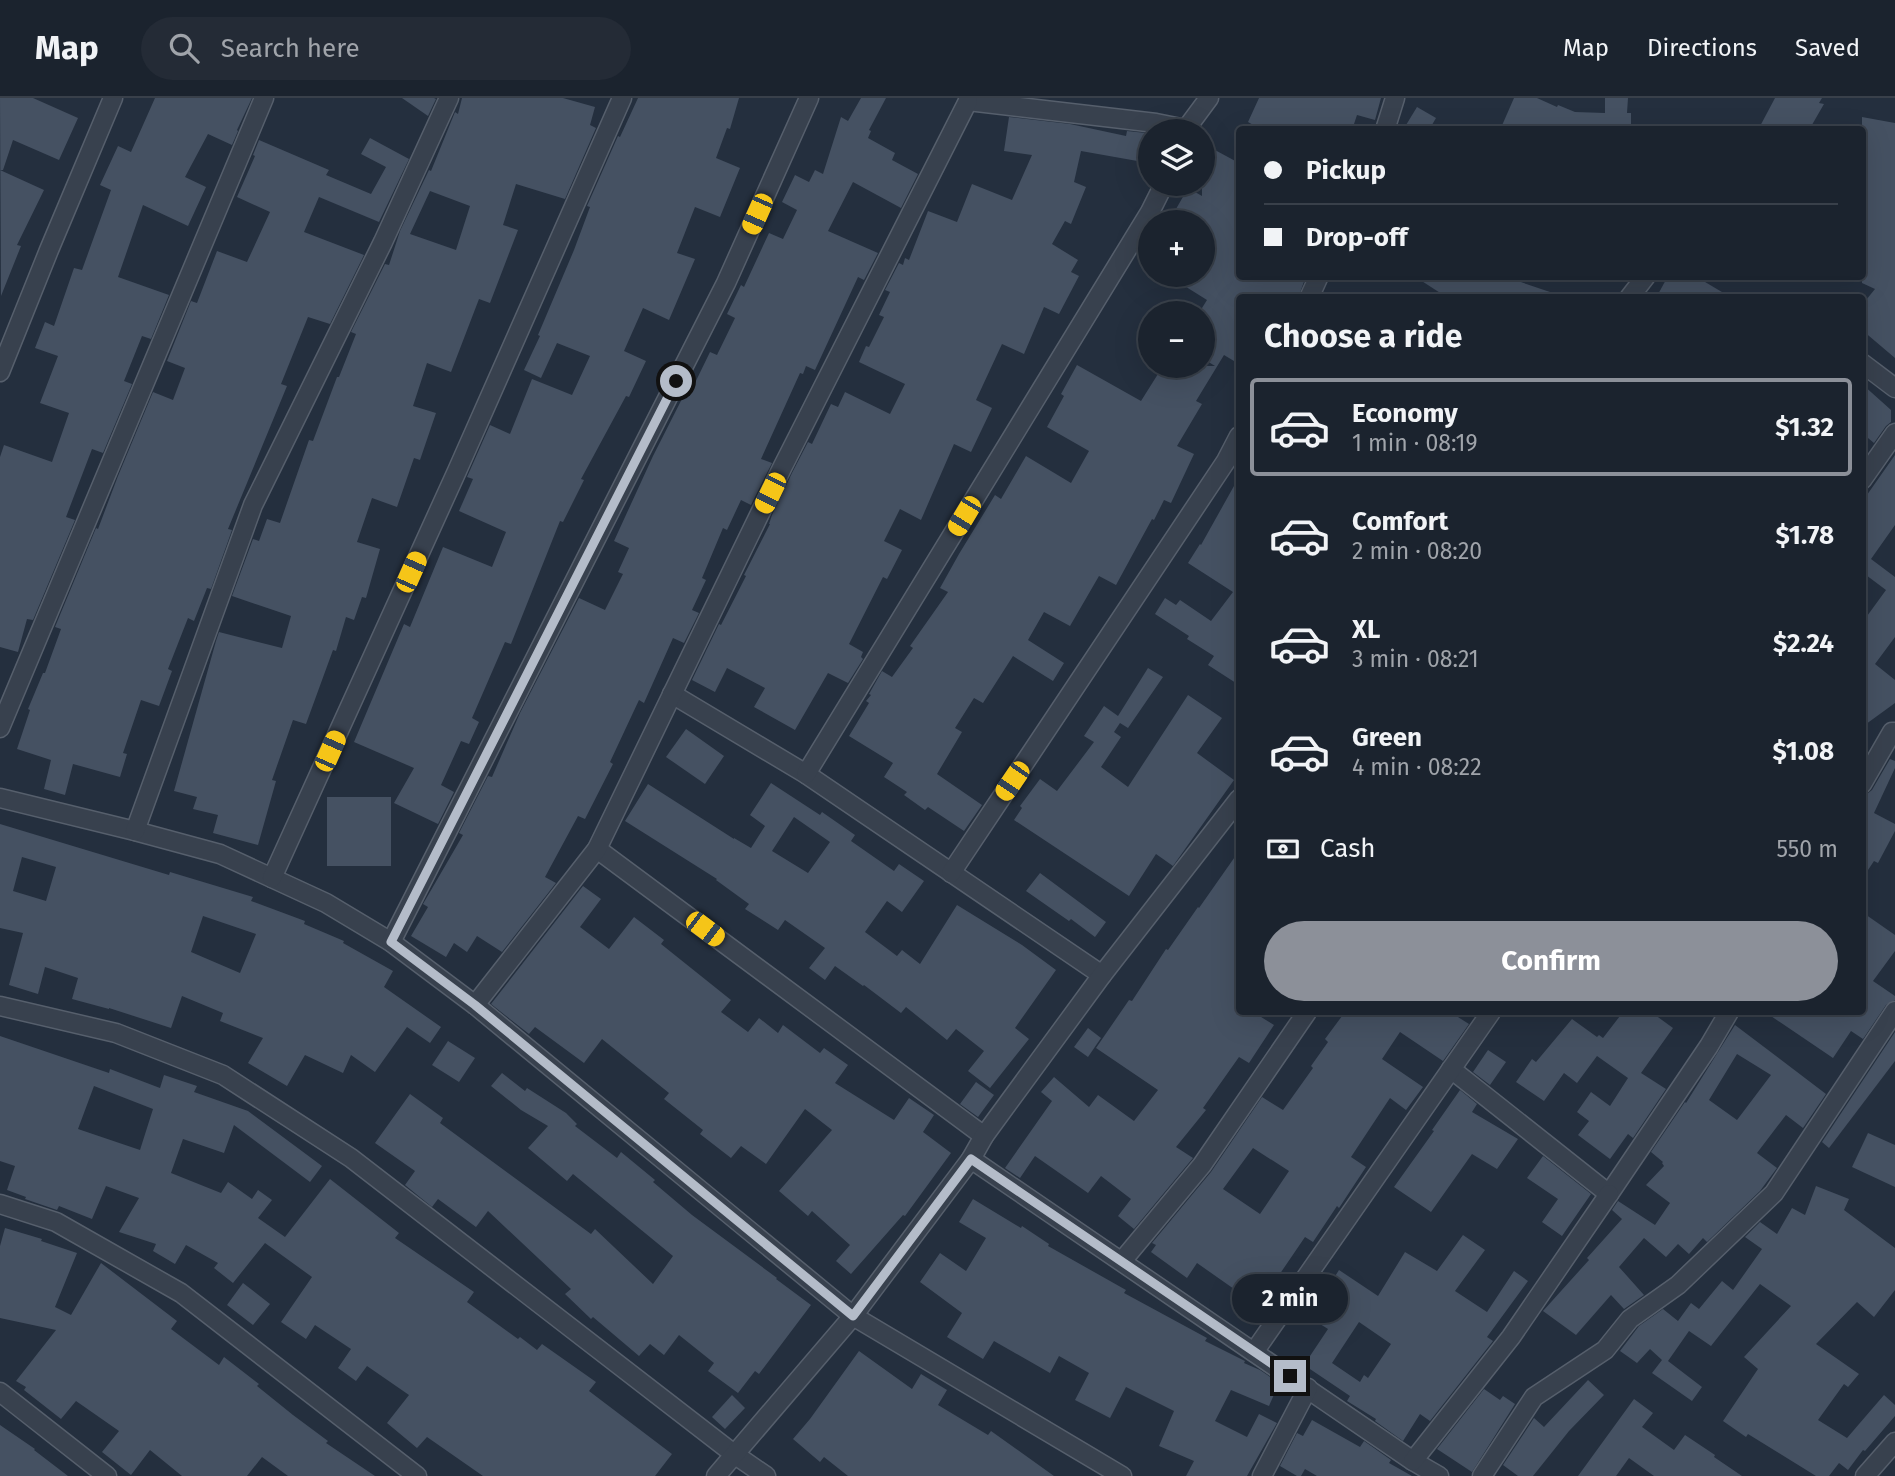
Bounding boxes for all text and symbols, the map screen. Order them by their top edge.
search box [141,17,631,80]
text: Map [35,28,99,68]
icon: search [165,29,203,67]
text: Search here [221,33,360,64]
text: Map [1563,34,1609,62]
text: Directions [1647,34,1757,62]
text: Saved [1795,34,1860,62]
map controls [1138,119,1215,378]
button: layers [1138,119,1215,196]
text: Pickup [1306,155,1386,186]
car [739,191,776,237]
button: + [1138,210,1215,287]
text: Drop-off [1306,222,1408,253]
button: − [1138,301,1215,378]
text: Choose a ride [1264,317,1462,355]
route start [660,365,692,397]
icon: car [1268,396,1331,459]
text: Economy [1352,398,1458,429]
text: $1.32 [1775,412,1834,443]
text: 1 min · 08:19 [1352,429,1478,457]
car [752,470,789,516]
car [945,493,984,539]
icon: car [1268,504,1331,567]
text: Comfort [1352,506,1448,537]
text: $1.78 [1776,520,1834,551]
text: 2 min · 08:20 [1352,537,1482,565]
car [393,549,430,595]
icon: car [1268,612,1331,675]
text: XL [1352,614,1380,645]
text: $2.24 [1773,628,1834,659]
text: 3 min · 08:21 [1352,645,1479,673]
icon: car [1268,720,1331,783]
text: Green [1352,722,1422,753]
car [312,728,349,774]
text: $1.08 [1772,736,1834,767]
text: 4 min · 08:22 [1352,753,1482,781]
car [992,758,1033,804]
icon: cash [1264,830,1302,868]
text: Cash [1320,833,1376,864]
text: 550 m [1776,835,1838,863]
car [682,908,729,950]
button: Confirm [1264,921,1838,1001]
callout: 2 min [1232,1274,1348,1324]
text: 2 min [1262,1284,1318,1312]
route end [1274,1360,1306,1392]

